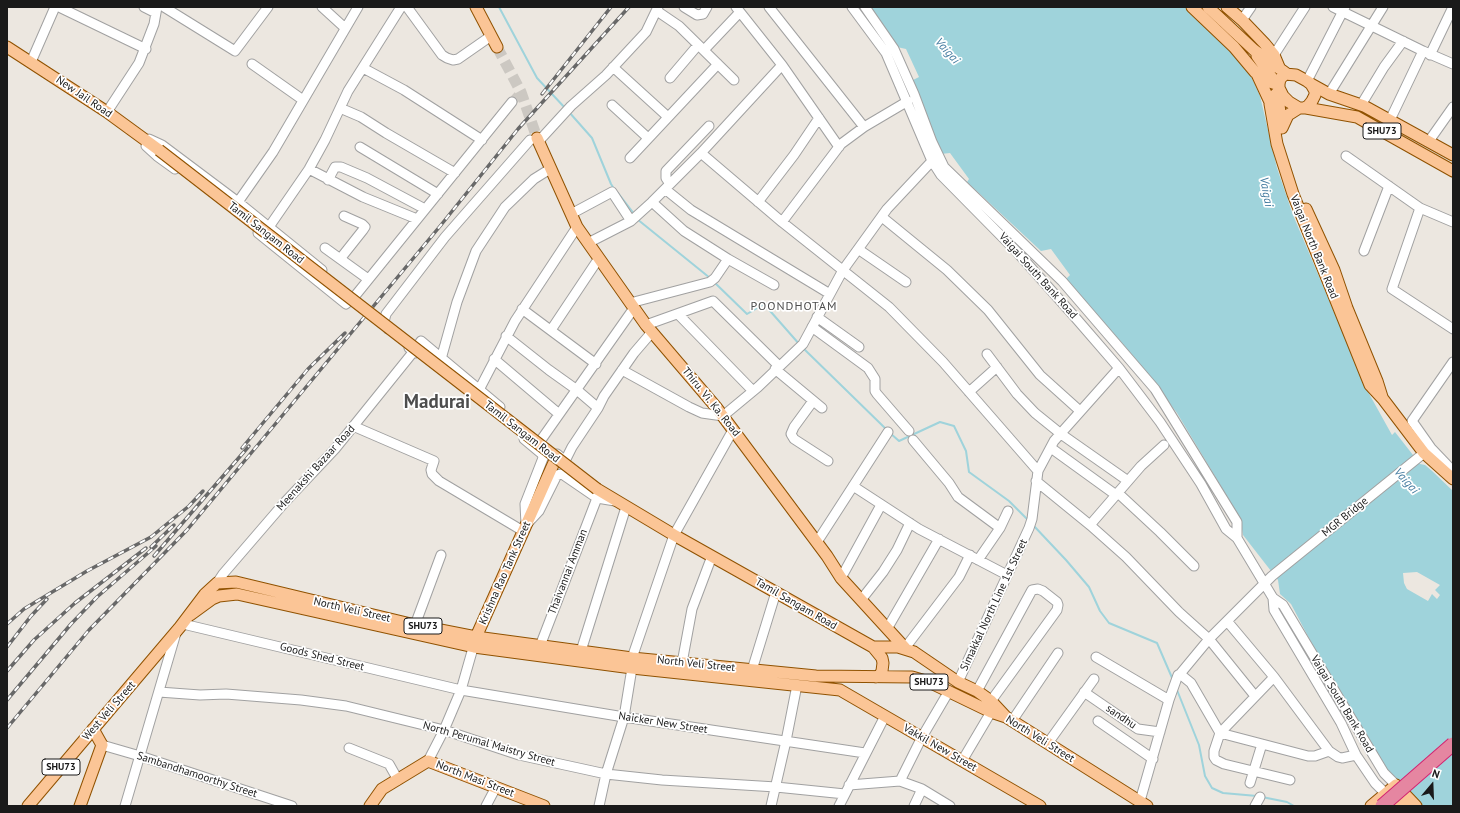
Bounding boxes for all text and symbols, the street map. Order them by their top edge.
water label: Vaigai [932,35,962,67]
street label: New Jail Road [53,73,115,121]
road number: SHU73 [1363,123,1401,139]
water label: Vaigai [1256,176,1276,208]
street label: Vaigai North Bank Road [1287,193,1341,301]
street label: Tamil Sangam Road [226,199,306,267]
street label: Vaigai South Bank Road [996,230,1080,322]
district label: POONDHOTAM [751,300,837,314]
street label: Thiru. Vi. Ka. Road [679,365,743,439]
district label: Madurai [404,392,470,414]
street label: Tamil Sangam Road [482,398,562,466]
street label: Meenakshi Bazaar Road [274,422,358,514]
water label: Vaigai [1391,465,1421,497]
street label: MGR Bridge [1319,494,1371,540]
street label: Krishna Rao Tank Street [476,519,534,627]
street label: Thaivannai Amman [546,527,590,617]
street label: Simakkal North Line 1st Street [958,537,1030,673]
street label: Tamil Sangam Road [753,575,839,633]
street label: North Veli Street [312,595,392,625]
road number: SHU73 [404,618,442,634]
street label: Goods Shed Street [278,640,366,674]
street label: North Veli Street [656,653,736,675]
street label: Vaigai South Bank Road [1308,653,1376,755]
road number: SHU73 [910,674,948,690]
street label: West Veli Street [80,679,138,743]
street label: sandhu [1103,702,1139,732]
street label: Naicker New Street [617,709,709,737]
street label: North Veli Street [1003,713,1077,765]
street label: North Perumal Maistry Street [421,719,557,769]
street label: Vakkil New Street [901,722,979,774]
street label: Sambandhamoorthy Street [135,749,259,801]
street label: North Masi Street [434,758,516,800]
road number: SHU73 [42,759,80,775]
north arrow [1412,765,1452,805]
text: N [1430,766,1442,781]

